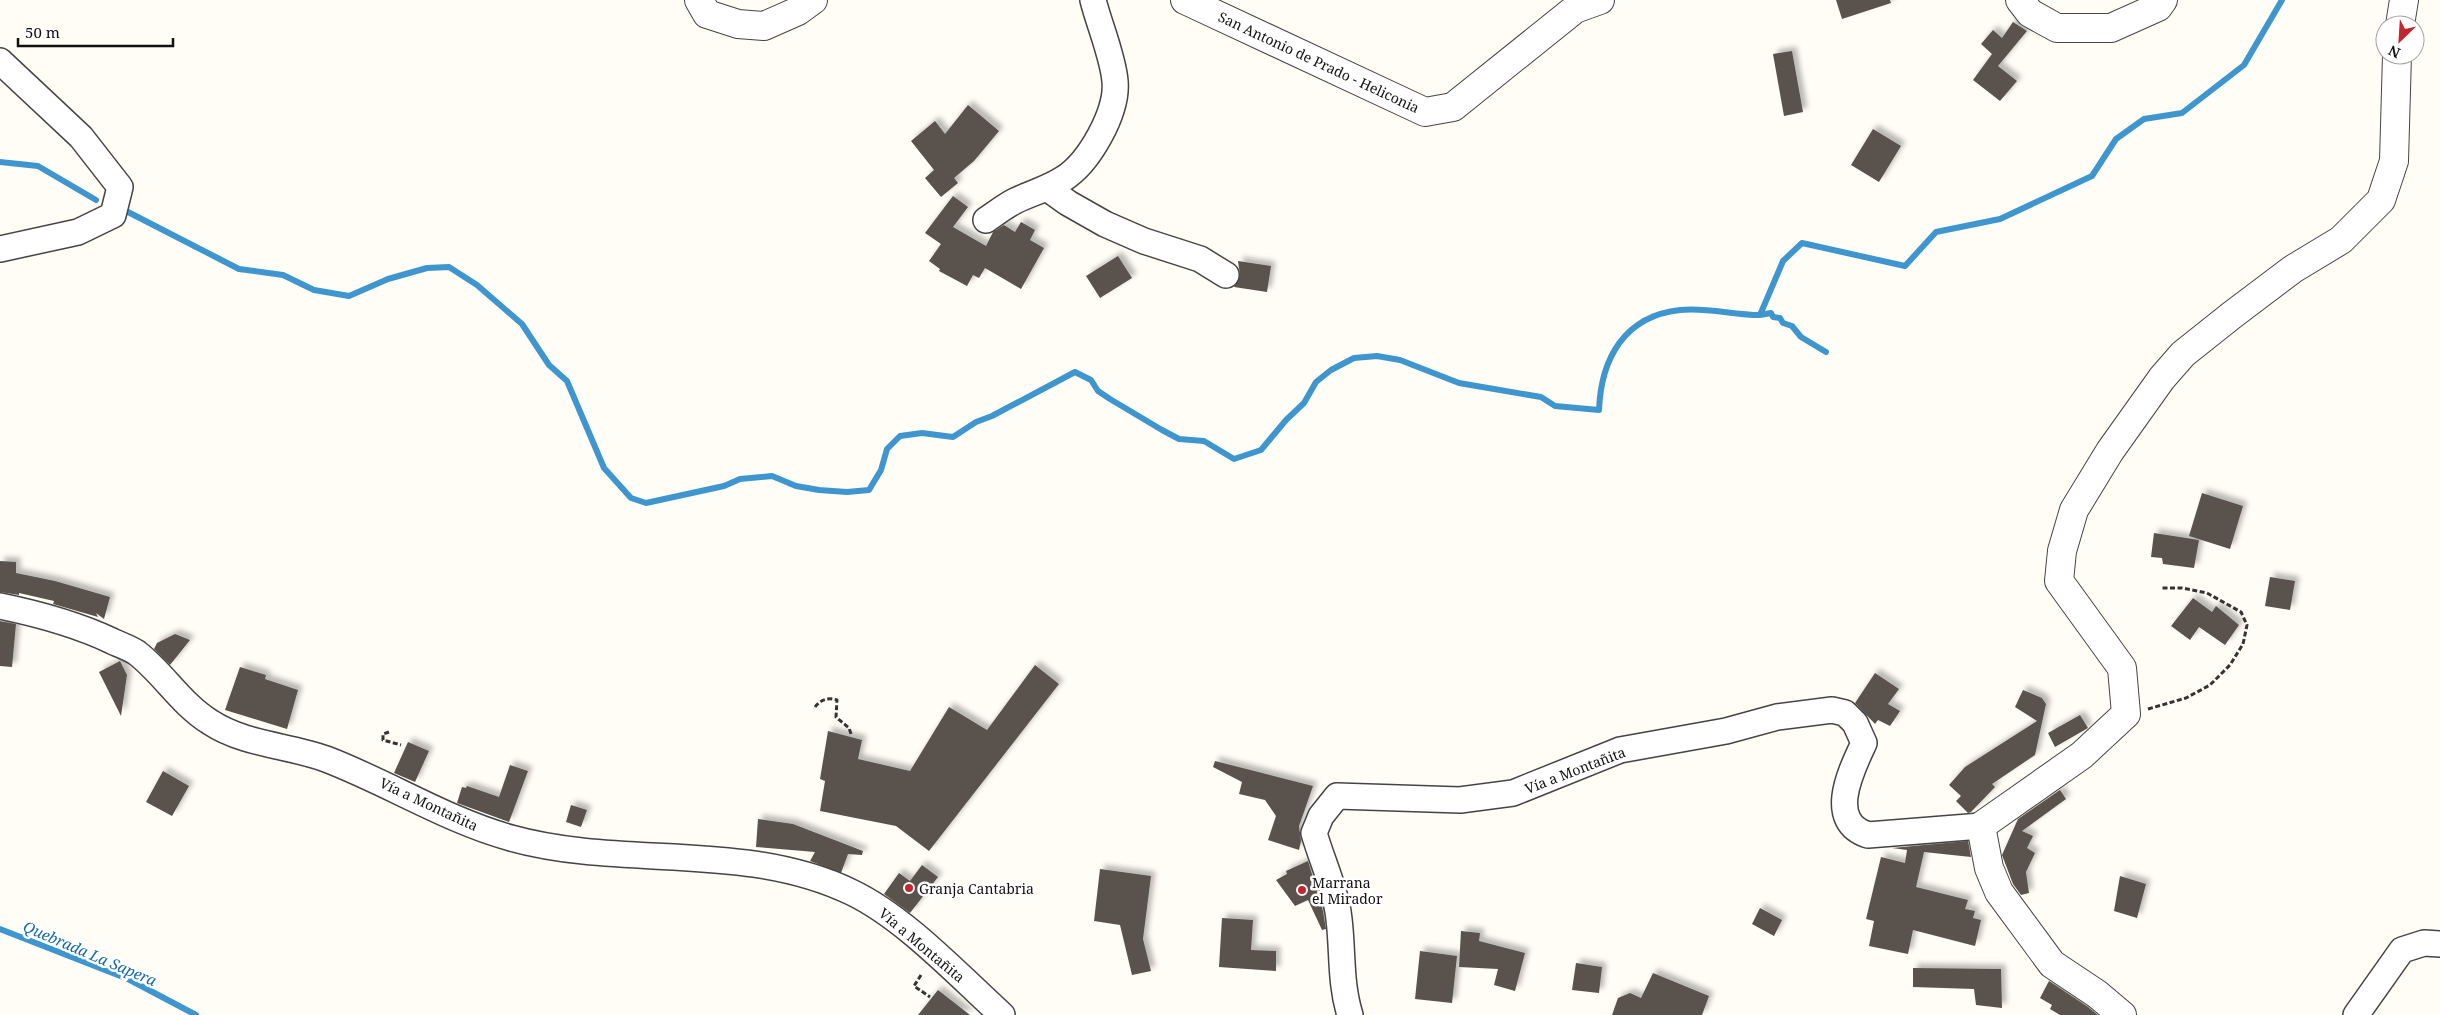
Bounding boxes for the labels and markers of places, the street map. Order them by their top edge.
place label: Marrana el Mirador [1312,873,1383,908]
place label: Granja Cantabria [919,879,1034,898]
marker: Granja Cantabria [903,882,915,894]
marker: Marrana el Mirador [1296,884,1308,896]

